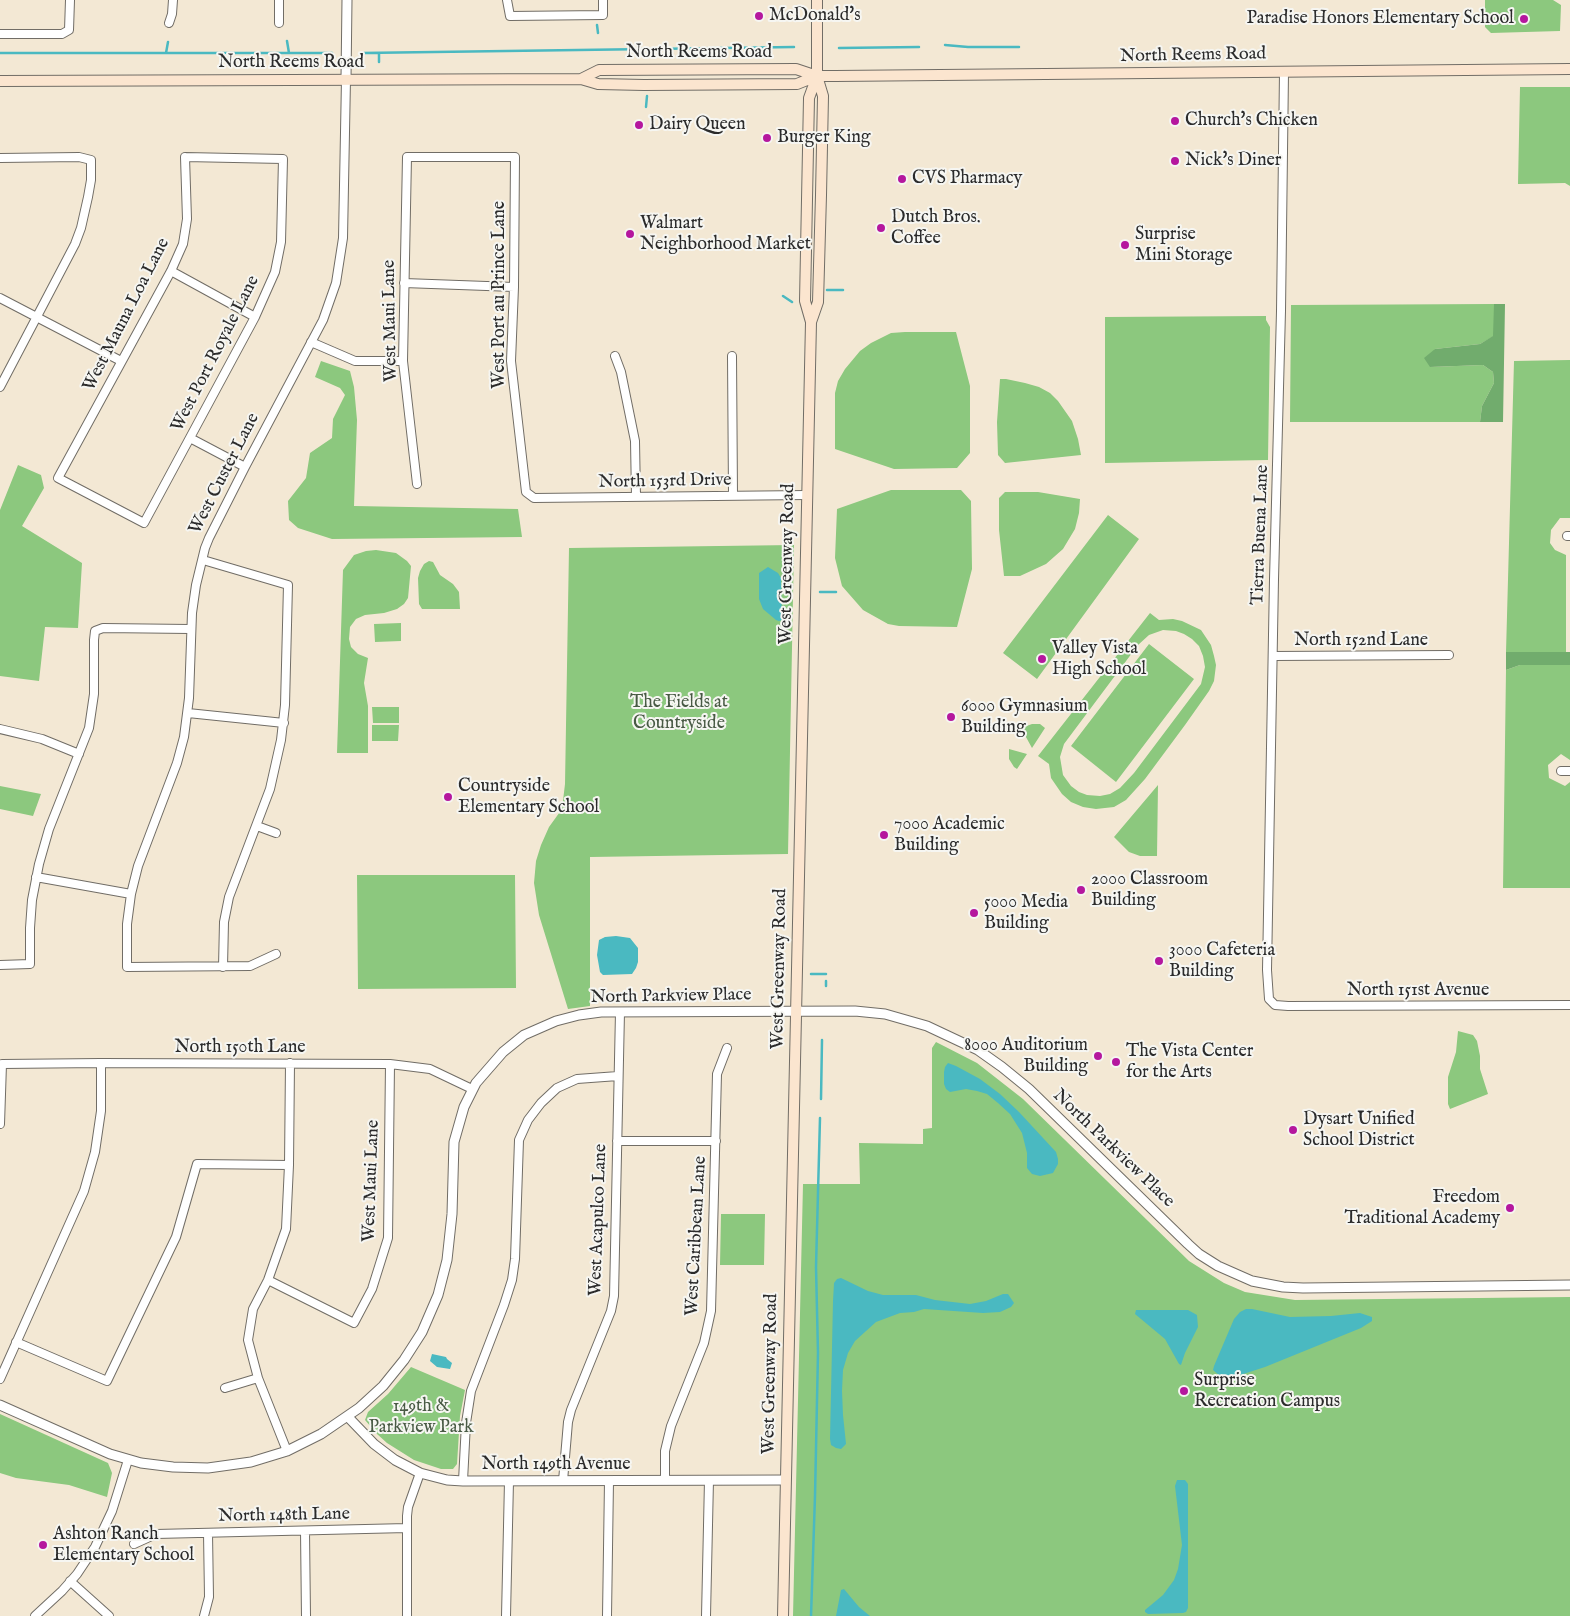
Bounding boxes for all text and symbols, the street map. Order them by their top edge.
place label: McDonald's [769,5,861,27]
place label: Paradise Honors Elementary School [1246,8,1514,30]
marker: McDonald's [753,10,765,22]
marker: Paradise Honors Elementary School [1518,13,1530,25]
street label: North Reems Road [626,42,772,64]
street label: North Reems Road [1120,44,1266,68]
street label: North Reems Road [218,52,364,74]
place label: Church's Chicken [1185,110,1318,132]
place label: Dairy Queen [649,114,746,136]
marker: Church's Chicken [1169,115,1181,127]
marker: Dairy Queen [633,119,645,131]
place label: Burger King [777,127,871,149]
marker: Burger King [761,132,773,144]
place label: Nick's Diner [1185,150,1281,172]
marker: Nick's Diner [1169,155,1181,167]
place label: CVS Pharmacy [912,168,1022,190]
marker: CVS Pharmacy [896,173,908,185]
street label: West Port au Prince Lane [489,201,511,389]
place label: Dutch Bros. Coffee [891,207,981,250]
place label: Walmart Neighborhood Market [640,213,811,255]
marker: Dutch Bros. Coffee [875,222,887,234]
place label: Surprise Mini Storage [1135,224,1232,266]
marker: Walmart Neighborhood Market [624,228,636,240]
street label: West Mauna Loa Lane [79,235,175,395]
marker: Surprise Mini Storage [1119,239,1131,251]
street label: West Maui Lane [379,260,403,382]
street label: West Port Royale Lane [167,272,265,436]
street label: West Custer Lane [185,410,265,538]
street label: Tierra Buena Lane [1248,465,1274,605]
street label: North 153rd Drive [598,470,732,494]
street label: West Greenway Road [776,483,800,645]
street label: North 152nd Lane [1294,630,1428,652]
place label: Valley Vista High School [1052,638,1146,681]
marker: Valley Vista High School [1036,653,1048,665]
park label: The Fields at Countryside [630,692,728,734]
place label: 6000 Gymnasium Building [961,696,1088,739]
marker: 6000 Gymnasium Building [945,711,957,723]
place label: Countryside Elementary School [458,776,599,819]
marker: Countryside Elementary School [442,791,454,803]
place label: 7000 Academic Building [894,814,1005,856]
marker: 7000 Academic Building [878,829,890,841]
place label: 2000 Classroom Building [1091,869,1208,912]
marker: 2000 Classroom Building [1075,884,1087,896]
street label: West Greenway Road [768,888,792,1050]
place label: 5000 Media Building [984,892,1068,934]
marker: 5000 Media Building [968,907,980,919]
place label: 3000 Cafeteria Building [1169,940,1275,982]
marker: 3000 Cafeteria Building [1153,955,1165,967]
street label: North 151st Avenue [1347,980,1489,1002]
street label: North Parkview Place [590,985,752,1009]
place label: 8000 Auditorium Building [964,1035,1088,1078]
street label: North 150th Lane [174,1037,306,1059]
place label: The Vista Center for the Arts [1126,1041,1253,1084]
marker: 8000 Auditorium Building [1092,1050,1104,1062]
marker: The Vista Center for the Arts [1110,1056,1122,1068]
street label: North Parkview Place [1048,1085,1178,1213]
place label: Dysart Unified School District [1303,1109,1415,1152]
street label: West Maui Lane [359,1120,385,1242]
marker: Dysart Unified School District [1287,1124,1299,1136]
street label: West Acapulco Lane [586,1144,612,1296]
street label: West Caribbean Lane [682,1155,712,1317]
place label: Freedom Traditional Academy [1345,1187,1500,1230]
marker: Freedom Traditional Academy [1504,1202,1516,1214]
street label: West Greenway Road [759,1293,783,1455]
place label: Surprise Recreation Campus [1194,1370,1340,1412]
marker: Surprise Recreation Campus [1178,1385,1190,1397]
park label: 149th & Parkview Park [368,1396,474,1438]
street label: North 149th Avenue [481,1454,631,1476]
street label: North 148th Lane [218,1504,350,1528]
place label: Ashton Ranch Elementary School [53,1524,194,1566]
marker: Ashton Ranch Elementary School [37,1539,49,1551]

